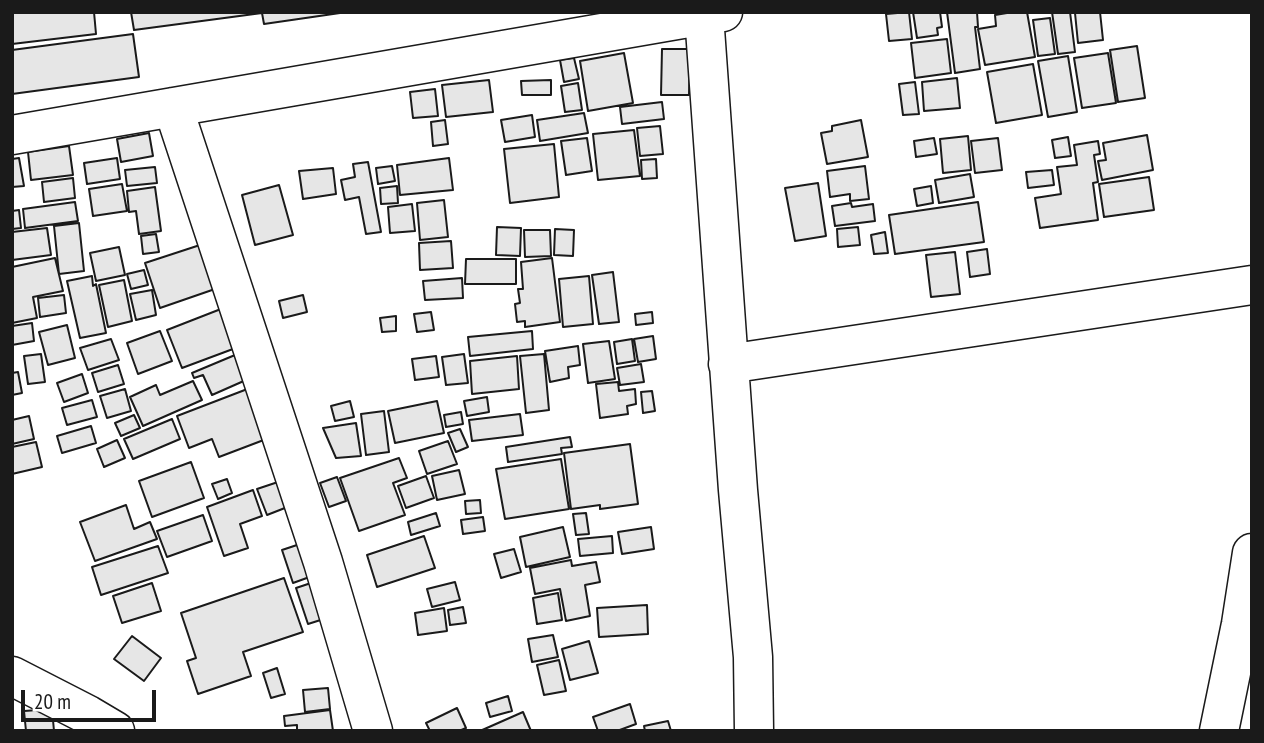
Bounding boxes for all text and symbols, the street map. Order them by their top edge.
scale bar [24,676,159,720]
text: 20 m [34,688,71,715]

